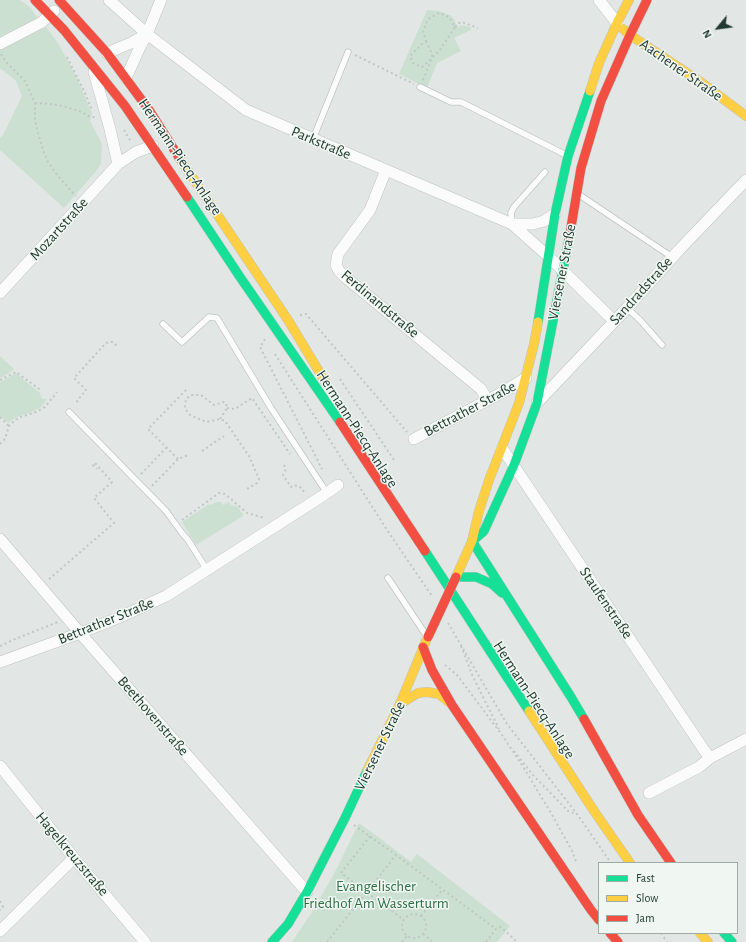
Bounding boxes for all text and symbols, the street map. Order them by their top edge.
north arrow [698,8,738,48]
text: N [700,28,714,40]
street label: Aachener Straße [636,35,726,105]
street label: Hermann-Piecq-Anlage [134,95,226,219]
street label: Parkstraße [288,122,354,164]
street label: Mozartstraße [26,194,92,264]
street label: Viersener Straße [544,223,580,321]
street label: Sandradstraße [606,253,676,329]
street label: Ferdinandstraße [337,266,423,342]
street label: Hermann-Piecq-Anlage [312,367,402,491]
street label: Bettrather Straße [421,377,519,441]
street label: Staufenstraße [575,564,637,642]
street label: Bettrather Straße [56,594,156,648]
street label: Hermann-Piecq-Anlage [489,638,579,762]
street label: Beethovenstraße [114,673,192,759]
street label: Viersener Straße [351,698,409,794]
street label: Hagelkreuzstraße [32,808,112,900]
legend [598,862,738,934]
text: Fast [636,872,655,884]
park label: Evangelischer Friedhof Am Wasserturm [303,877,449,912]
text: Slow [636,892,658,904]
text: Jam [636,912,655,924]

